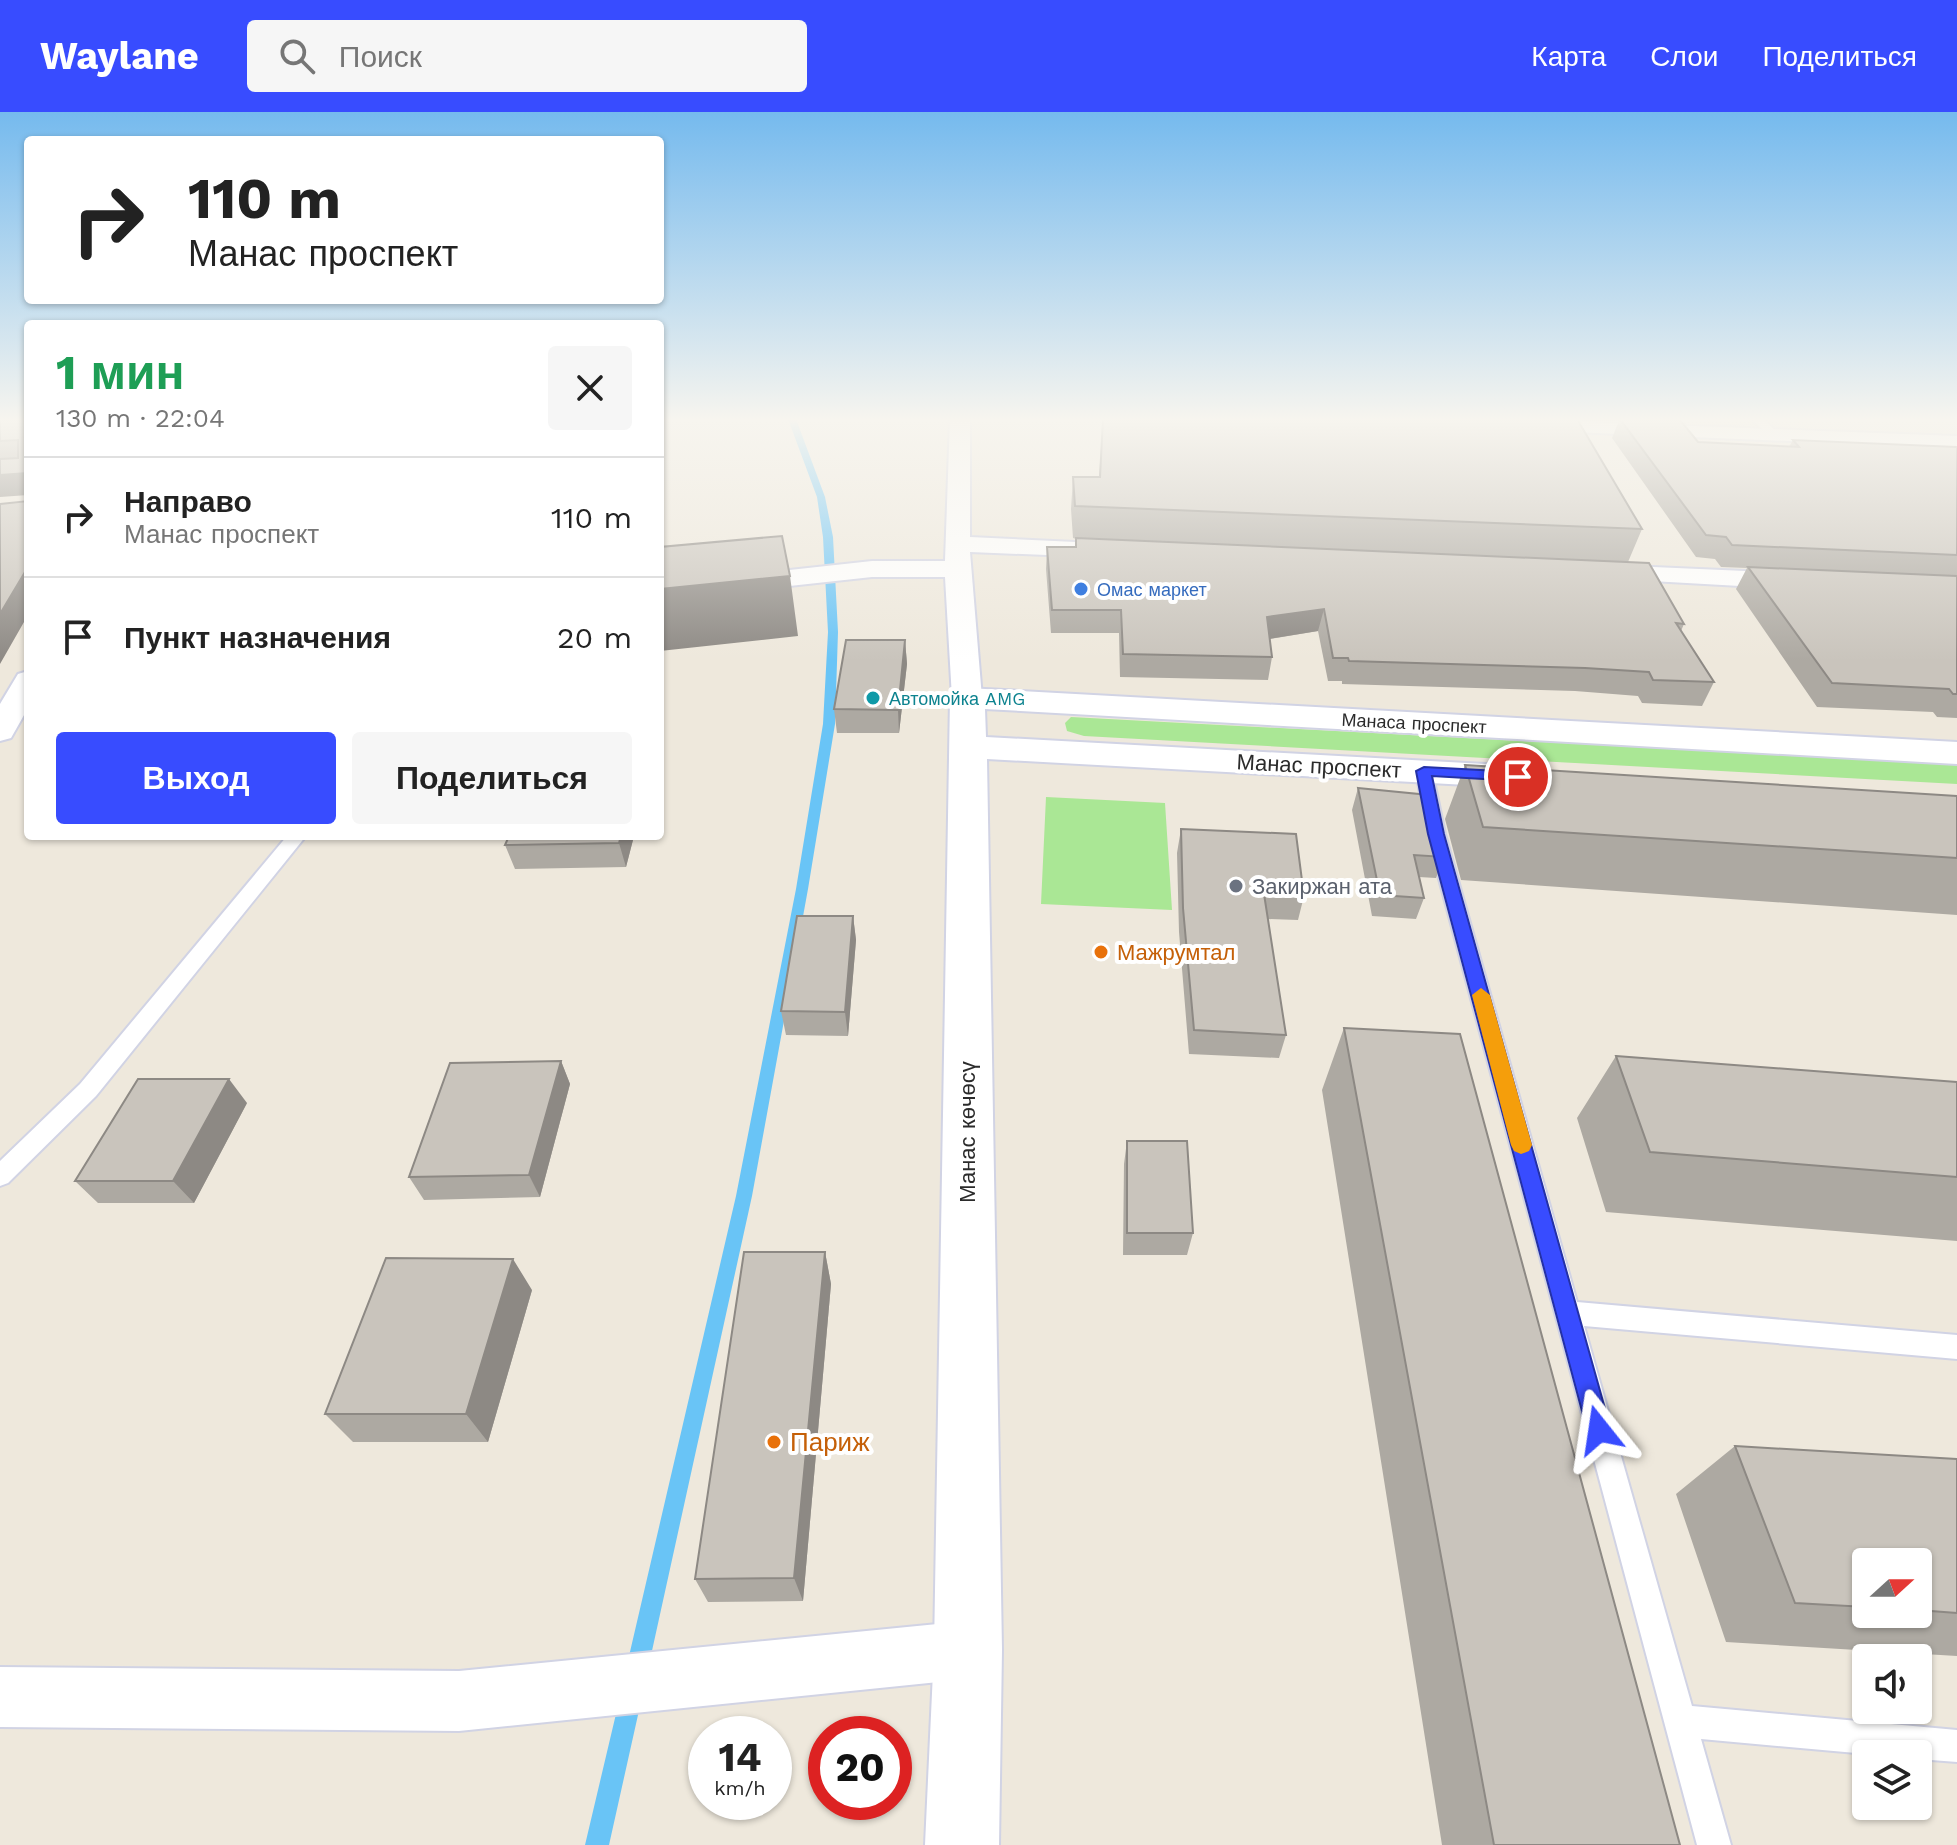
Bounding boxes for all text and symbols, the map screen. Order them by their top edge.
search box [247,20,807,92]
text: Waylane [40,34,199,78]
icon: search [275,34,319,78]
text: Поиск [339,39,422,74]
text: Карта [1531,40,1606,73]
text: Слои [1650,40,1718,73]
text: Поделиться [1762,40,1917,73]
text: 110 m [188,166,341,232]
icon: right [56,168,160,272]
text: Манас проспект [188,233,458,275]
text: 1 мин [56,344,184,401]
button: close [548,346,632,430]
text: 130 m · 22:04 [56,403,225,433]
text: Направо [124,484,252,519]
icon: right [56,495,100,539]
text: 110 m [551,500,632,535]
text: Манас проспект [124,519,319,549]
place label: Омас маркет [1097,579,1207,600]
marker: Омас маркет [1072,580,1090,598]
icon: arrive [56,615,100,659]
text: Пункт назначения [124,620,391,655]
text: 20 m [557,620,632,655]
place label: Автомойка AMG [889,688,1025,709]
marker: Автомойка AMG [864,689,882,707]
street label: Манаса проспект [1341,709,1487,737]
button: Выход [56,732,336,824]
button: Поделиться [352,732,632,824]
pin [1484,743,1552,811]
street label: Манас проспект [1236,749,1402,783]
icon: arrive [1496,755,1540,799]
place label: Закиржан ата [1252,874,1393,899]
marker: Закиржан ата [1227,877,1245,895]
place label: Мажрумтал [1117,940,1235,965]
marker: Мажрумтал [1092,943,1110,961]
street label: Манас көчөсү [955,1061,980,1203]
position arrow [1557,1388,1641,1472]
place label: Париж [790,1427,870,1457]
marker: Париж [765,1433,783,1451]
north arrow [1852,1548,1932,1628]
map controls [1852,1548,1932,1820]
button: sound [1852,1644,1932,1724]
speed limit sign: 20 [808,1716,912,1820]
text: 14 [718,1734,762,1781]
button: layers [1852,1740,1932,1820]
text: km/h [714,1776,766,1800]

